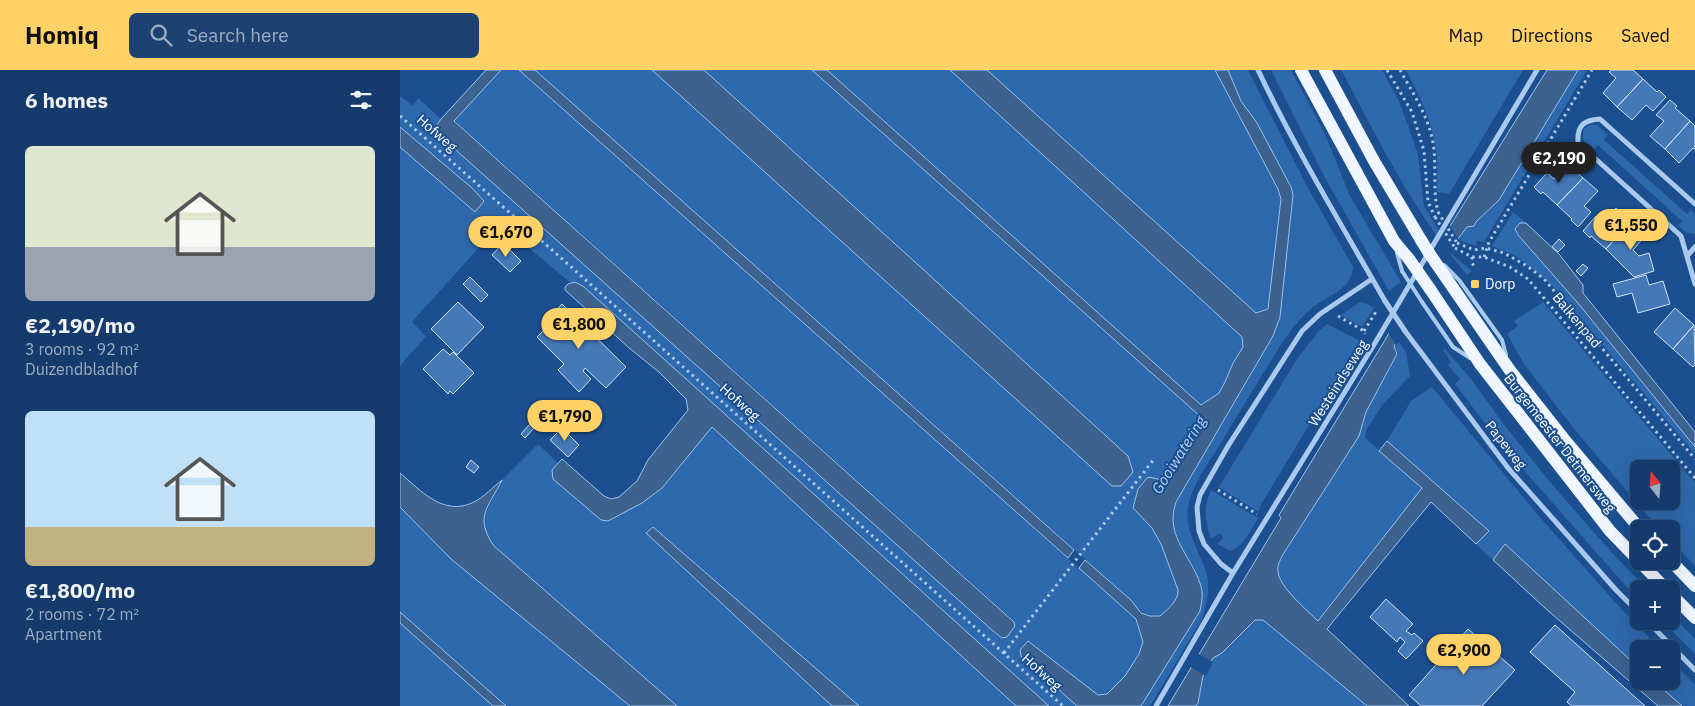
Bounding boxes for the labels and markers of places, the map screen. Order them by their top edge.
pin: €2,190 [1518,142,1600,184]
pin: €1,550 [1590,208,1672,251]
pin: €1,670 [465,216,547,258]
place label: Dorp [1485,275,1516,293]
marker: Dorp [1469,278,1481,290]
pin: €1,800 [538,308,620,350]
pin: €1,790 [524,400,606,442]
pin: €2,900 [1423,634,1505,676]

